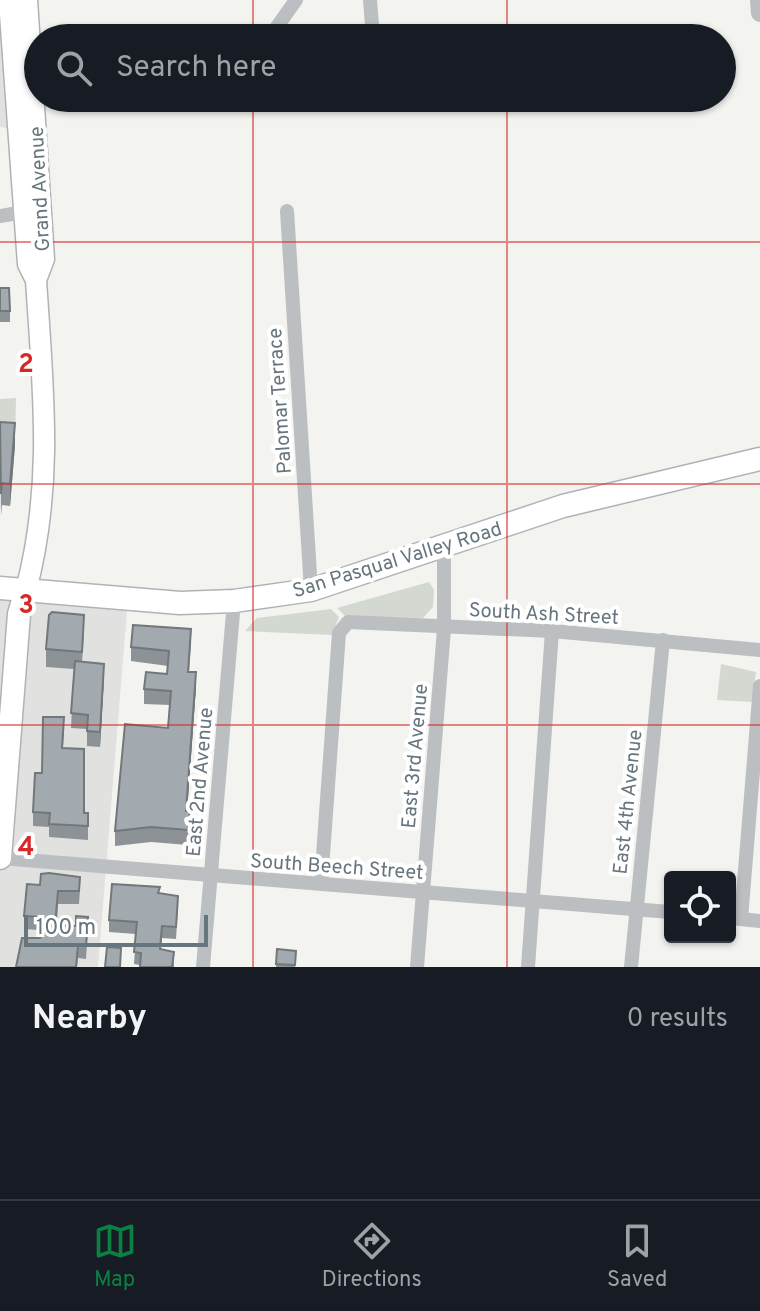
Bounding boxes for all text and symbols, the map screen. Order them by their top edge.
search box [24,24,736,112]
icon: search [52,46,96,90]
text: Search here [116,50,276,87]
street label: Grand Avenue [25,126,57,252]
street label: Palomar Terrace [263,327,299,475]
text: 2 [18,349,34,382]
street label: San Pasqual Valley Road [290,517,505,605]
text: 3 [18,590,34,623]
street label: South Ash Street [468,598,620,632]
street label: East 3rd Avenue [397,683,435,830]
street label: East 2nd Avenue [182,707,220,858]
street label: East 4th Avenue [608,729,650,876]
text: 4 [18,832,34,865]
street label: South Beech Street [249,849,424,887]
map controls [664,871,736,943]
button: locate [664,871,736,943]
scale bar [24,911,208,947]
text: 100 m [36,915,96,942]
text: Nearby [32,998,147,1041]
text: 0 results [627,1003,728,1036]
tab: Map [93,1219,137,1294]
tab: Directions [322,1219,422,1294]
tab: Saved [607,1219,667,1294]

